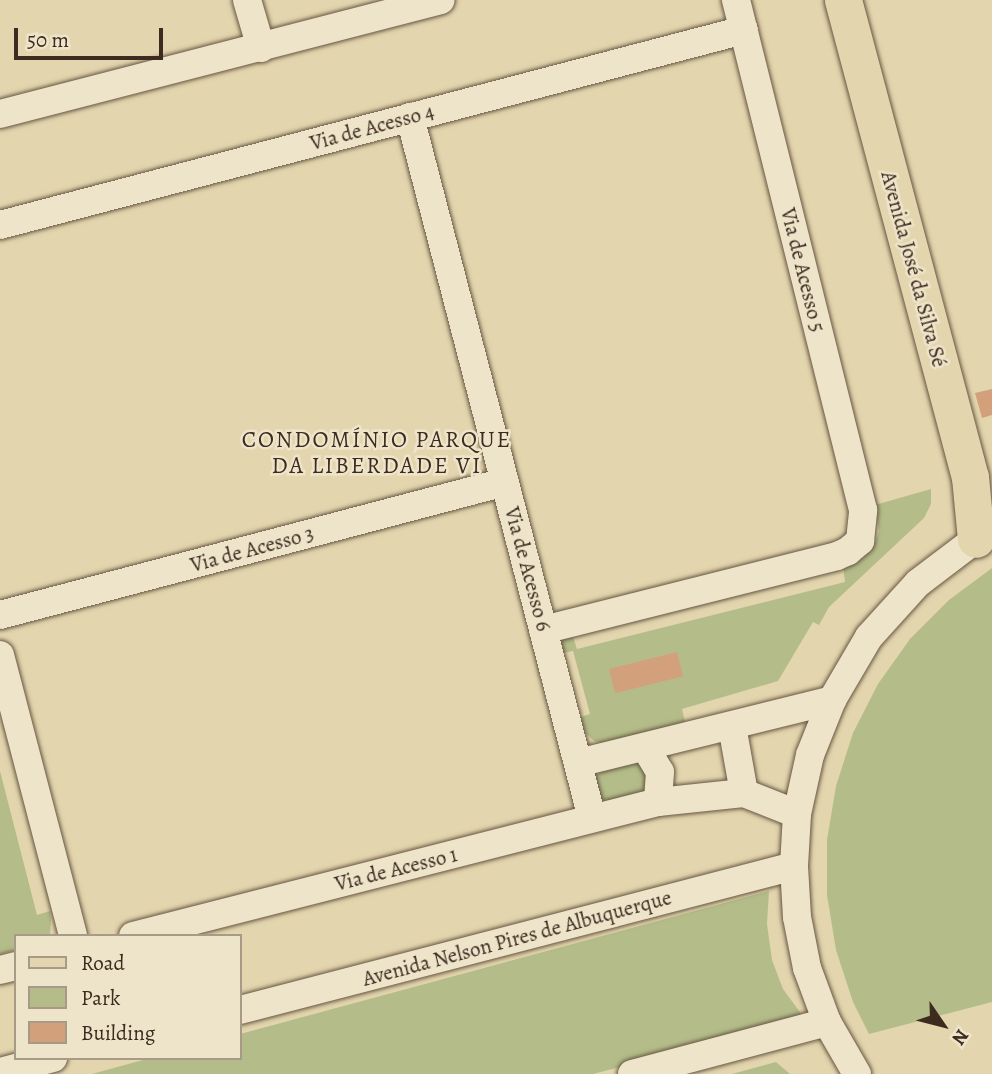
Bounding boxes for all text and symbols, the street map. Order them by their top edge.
scale bar [18,14,166,58]
text: 50 m [27,26,69,54]
street label: Via de Acesso 4 [307,98,437,156]
street label: Avenida José da Silva Sé [876,168,952,370]
street label: Via de Acesso 5 [775,205,831,335]
district label: CONDOMÍNIO PARQUE DA LIBERDADE VI [244,426,510,480]
street label: Via de Acesso 6 [499,504,557,634]
street label: Via de Acesso 3 [187,520,317,578]
street label: Via de Acesso 1 [332,842,460,896]
street label: Avenida Nelson Pires de Albuquerque [360,885,674,991]
legend [14,934,242,1060]
text: Road [81,949,125,977]
text: Park [81,984,120,1012]
north arrow [908,990,978,1060]
text: Building [81,1019,155,1047]
text: N [946,1024,975,1050]

